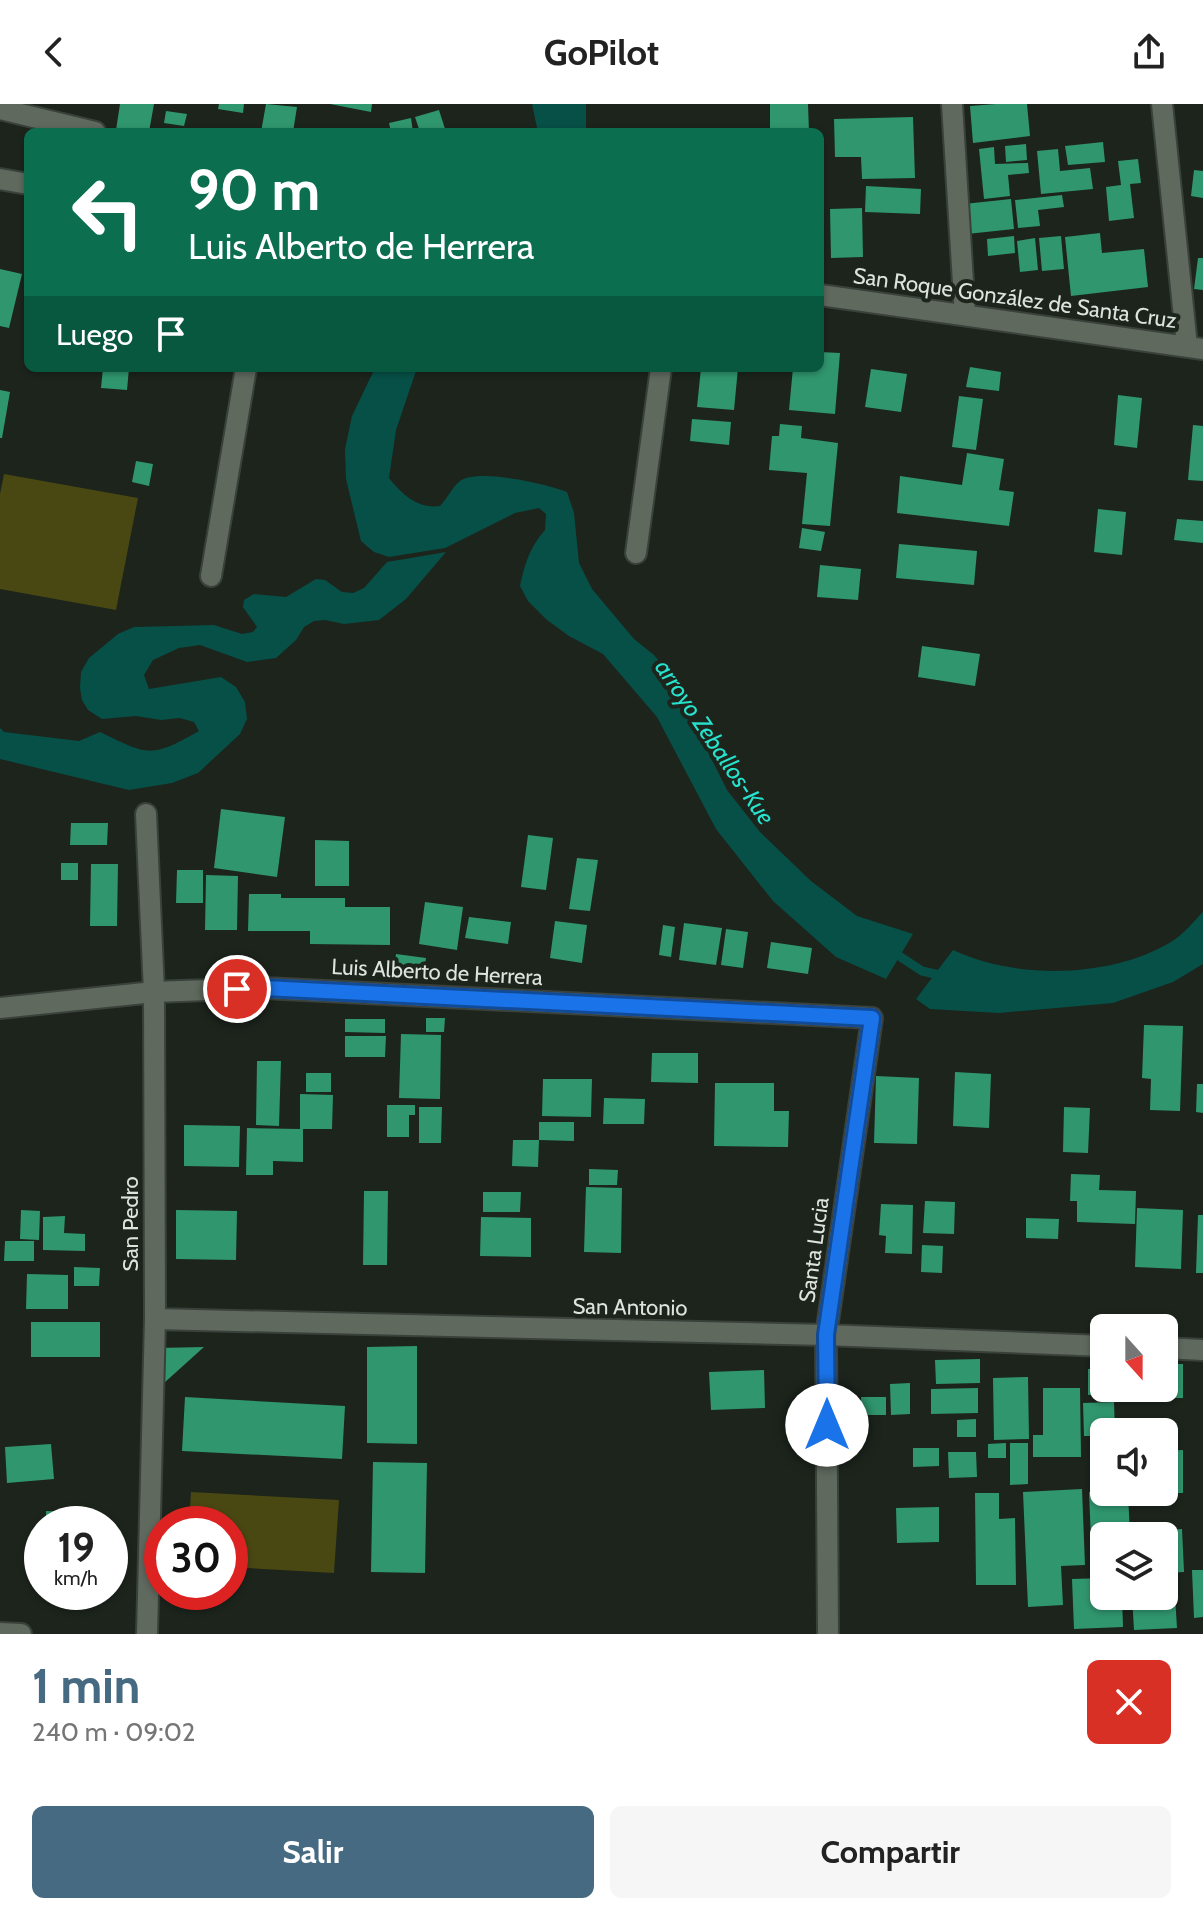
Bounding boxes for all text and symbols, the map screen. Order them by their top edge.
icon: back [32,30,76,74]
text: GoPilot [544,30,659,74]
icon: share [1127,30,1171,74]
text: 90 m [188,156,320,224]
icon: left [56,160,160,264]
text: Luis Alberto de Herrera [188,224,534,268]
street label: San Roque González de Santa Cruz [852,262,1178,334]
icon: arrive [149,312,193,356]
text: Luego [56,316,133,353]
water label: arroyo Zeballos-Kue [649,654,781,830]
street label: Luis Alberto de Herrera [331,953,544,991]
pin [203,955,271,1023]
icon: arrive [215,967,259,1011]
street label: San Pedro [117,1176,144,1272]
street label: Santa Lucia [793,1195,835,1304]
street label: San Antonio [572,1293,688,1321]
north arrow [1090,1314,1178,1402]
map controls [1090,1314,1178,1610]
position arrow [785,1383,869,1467]
button: sound [1090,1418,1178,1506]
speed limit sign: 30 [144,1506,248,1610]
button: layers [1090,1522,1178,1610]
text: 19 [57,1523,95,1572]
text: km/h [54,1566,98,1590]
text: 1 min [32,1657,140,1715]
button: close [1087,1660,1171,1744]
text: 240 m · 09:02 [32,1716,195,1748]
button: Salir [32,1806,594,1898]
button: Compartir [610,1806,1171,1898]

